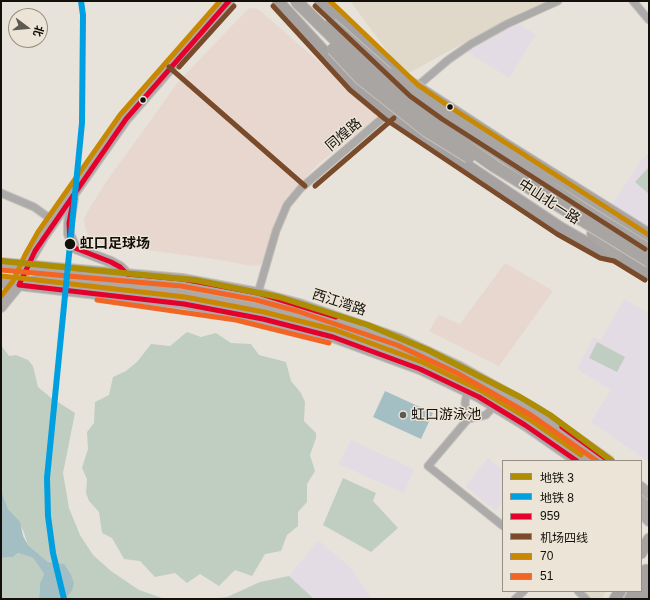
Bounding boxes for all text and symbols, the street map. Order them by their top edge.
north arrow [8,8,48,48]
text: 北 [31,24,46,38]
unlabelled marker [138,95,148,105]
unlabelled marker [445,102,455,112]
street label: 同煌路 [323,115,365,155]
street label: 中山北一路 [515,176,583,228]
place label: 虹口足球场 [80,236,150,252]
marker: 虹口足球场 [63,237,77,251]
street label: 西江湾路 [310,286,368,320]
place label: 虹口游泳池 [411,407,481,423]
marker: 虹口游泳池 [398,410,408,420]
legend [502,460,642,592]
text: 地铁 3 [540,471,574,485]
text: 地铁 8 [540,491,574,505]
text: 959 [540,509,560,523]
text: 机场四线 [540,531,588,545]
text: 70 [540,549,553,563]
text: 51 [540,569,553,583]

